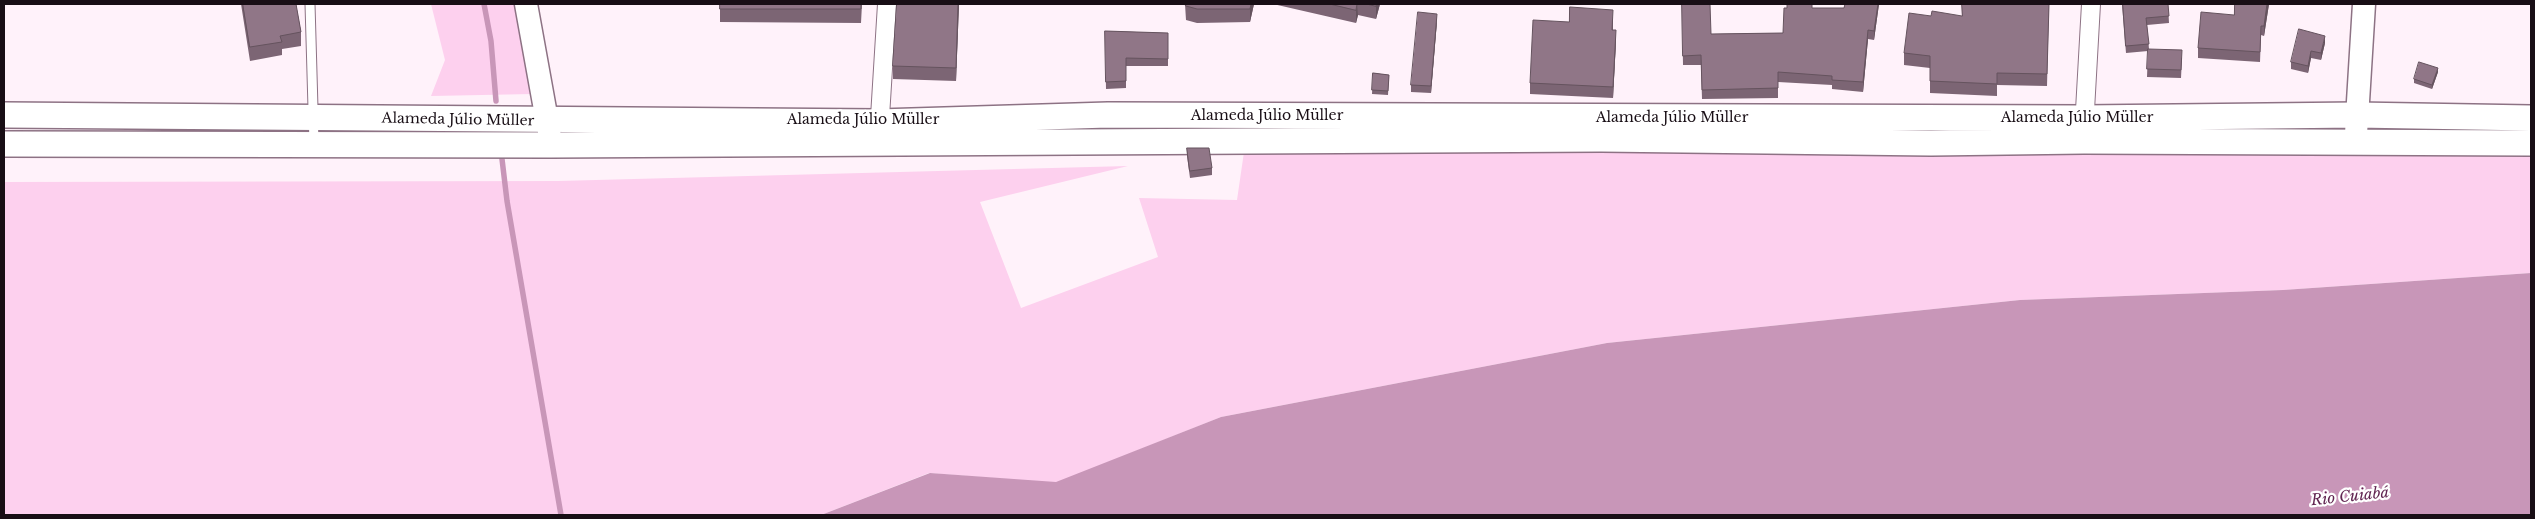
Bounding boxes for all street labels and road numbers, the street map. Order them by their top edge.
street label: Alameda Júlio Müller [1191,108,1343,124]
street label: Alameda Júlio Müller [382,110,534,130]
street label: Alameda Júlio Müller [1596,110,1748,126]
street label: Alameda Júlio Müller [2001,110,2153,126]
street label: Alameda Júlio Müller [787,112,939,128]

